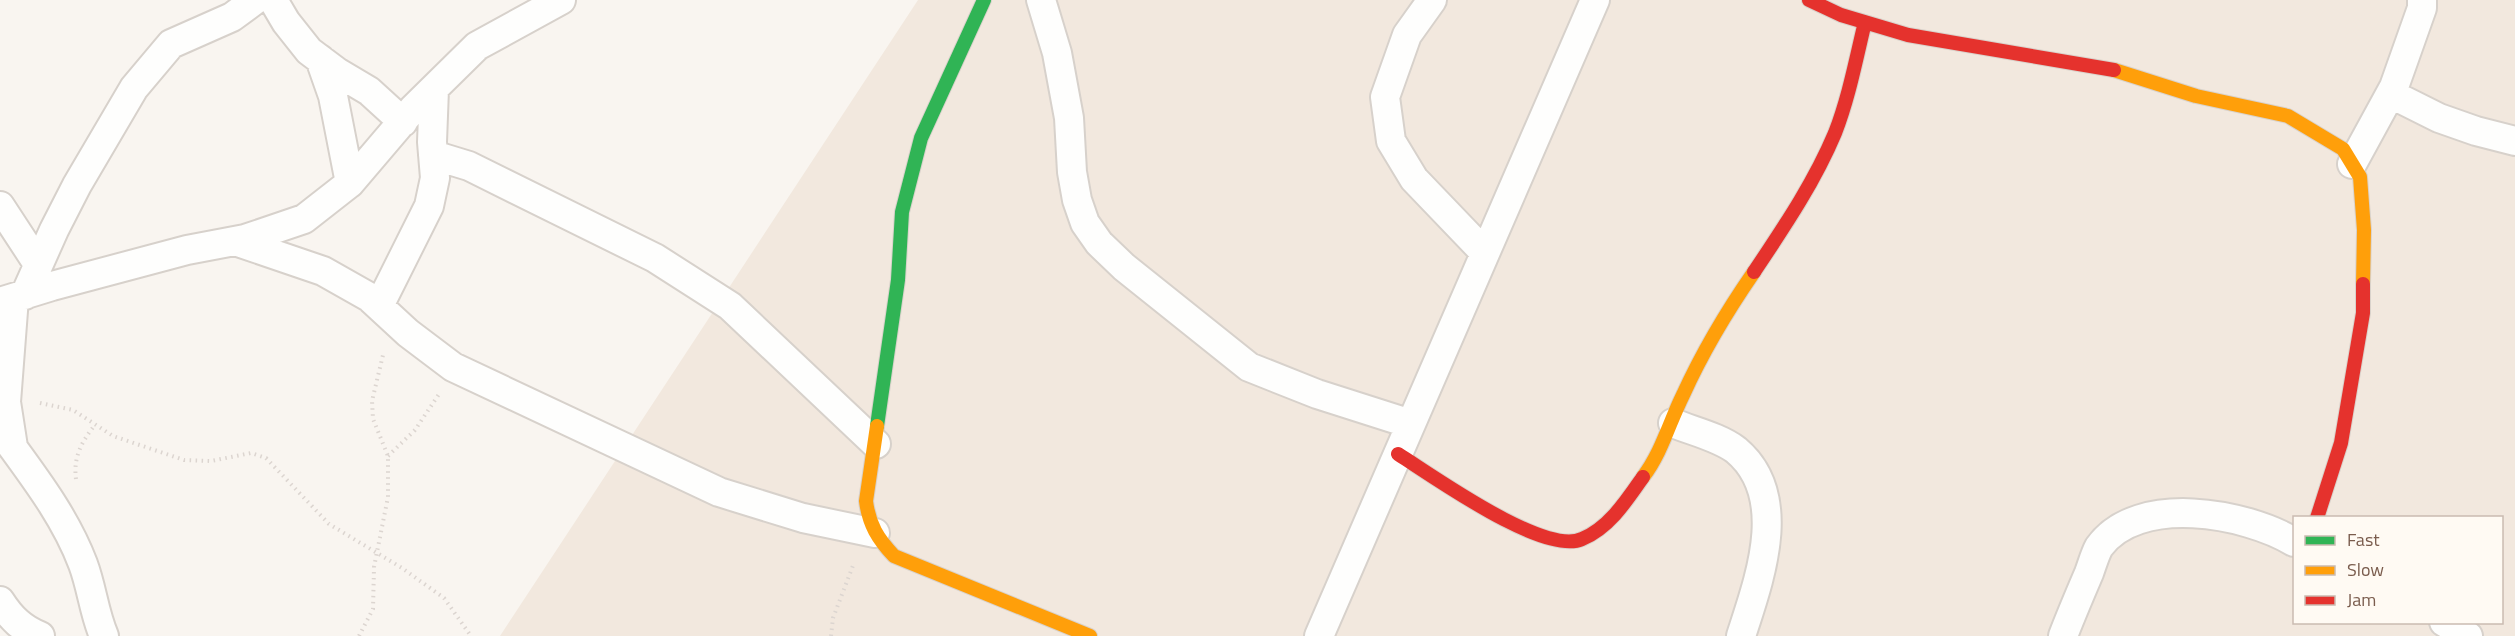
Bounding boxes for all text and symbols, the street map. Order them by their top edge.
legend [2293,516,2503,624]
text: Fast [2347,526,2380,553]
text: Slow [2347,556,2384,583]
text: Jam [2347,586,2376,613]

